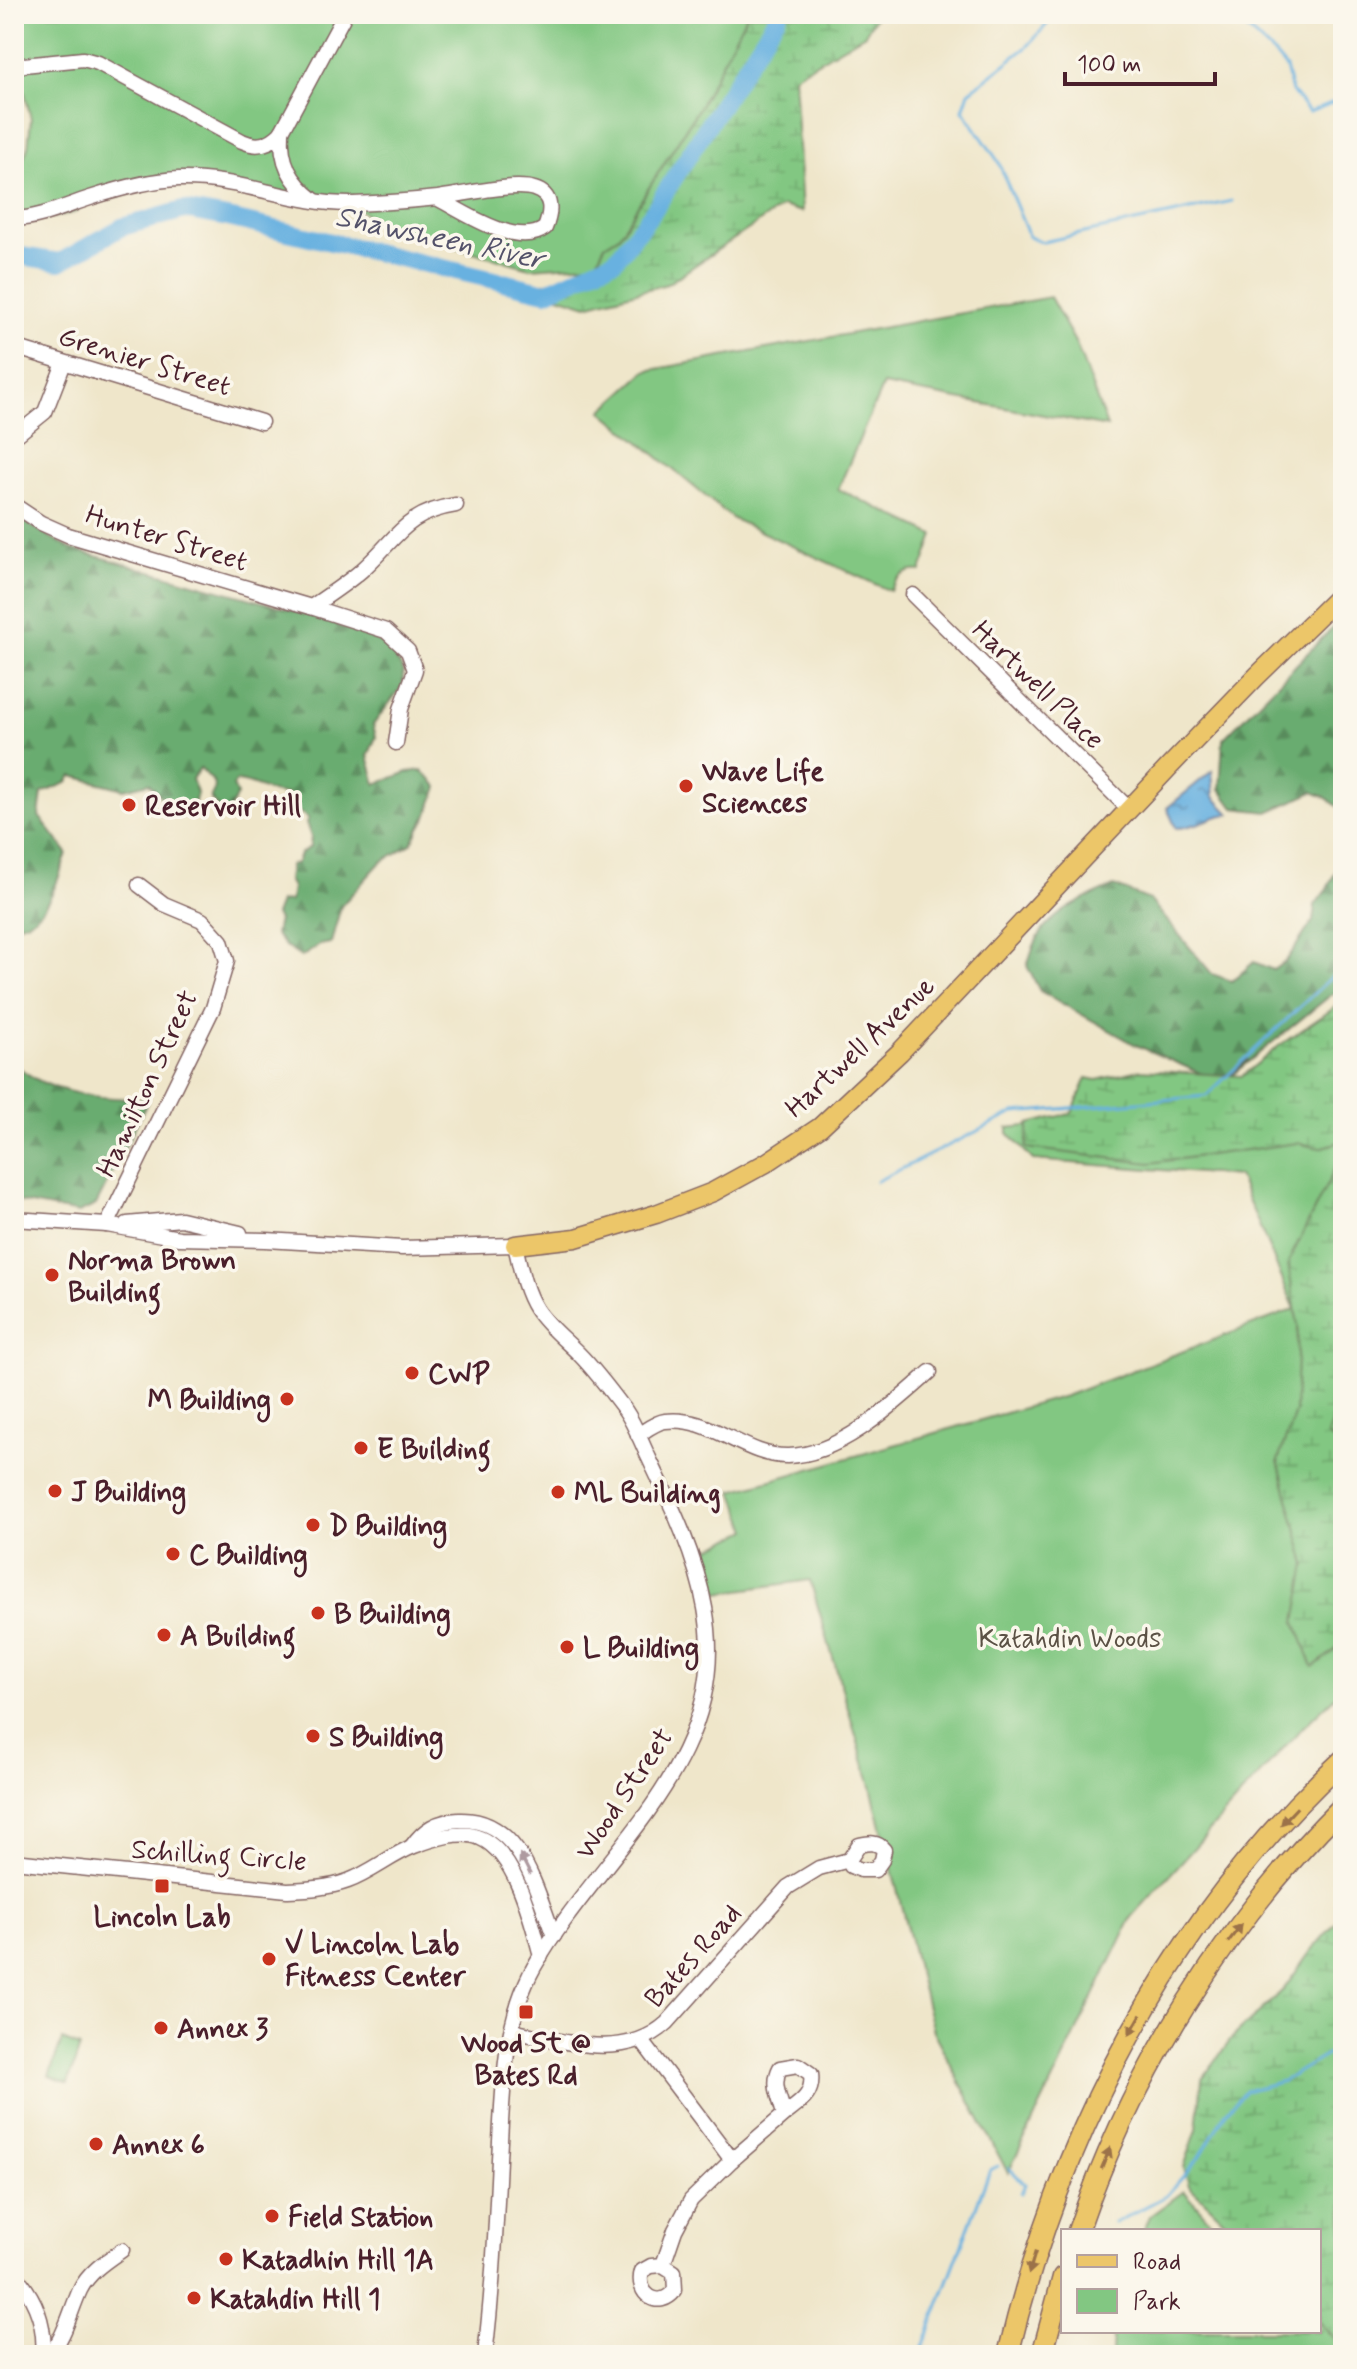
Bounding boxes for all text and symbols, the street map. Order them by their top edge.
scale bar [1065,36,1215,86]
text: 100 m [1077,50,1141,81]
water label: Shawsheen River [332,197,551,280]
street label: Grenier Street [54,319,235,406]
street label: Hunter Street [81,497,252,582]
street label: Hartwell Place [963,613,1112,759]
place label: Wave Life Sciences [702,754,824,823]
marker: Wave Life Sciences [677,777,695,795]
place label: Reservoir Hill [145,789,301,826]
marker: Reservoir Hill [120,796,138,814]
street label: Hartwell Avenue [778,969,944,1127]
street label: Hamilton Street [89,985,208,1184]
place label: Norma Brown Building [68,1243,236,1315]
marker: Norma Brown Building [43,1266,61,1284]
place label: CWP [428,1357,490,1394]
marker: CWP [403,1364,421,1382]
place label: M Building [148,1383,271,1423]
marker: M Building [278,1390,296,1408]
place label: E Building [377,1432,491,1472]
marker: E Building [352,1439,370,1457]
place label: J Building [71,1475,186,1515]
place label: ML Building [574,1476,721,1514]
marker: J Building [46,1482,64,1500]
marker: ML Building [549,1483,567,1501]
place label: D Building [329,1509,447,1549]
marker: D Building [304,1516,322,1534]
place label: C Building [189,1538,308,1578]
marker: C Building [164,1545,182,1563]
place label: B Building [334,1597,451,1637]
marker: B Building [309,1604,327,1622]
place label: A Building [180,1619,296,1659]
park label: Katahdin Woods [978,1621,1162,1658]
marker: A Building [155,1626,173,1644]
place label: L Building [583,1631,699,1671]
marker: L Building [558,1638,576,1656]
place label: S Building [329,1720,443,1760]
street label: Wood Street [567,1721,683,1867]
marker: S Building [304,1727,322,1745]
one-way arrow [1280,1807,1298,1826]
street label: Schilling Circle [130,1832,308,1884]
one-way arrow [518,1853,531,1876]
marker: Lincoln Lab [153,1877,171,1895]
street label: Bates Road [637,1897,751,2017]
place label: Lincoln Lab [94,1900,231,1937]
one-way arrow [1227,1923,1243,1944]
place label: V Lincoln Lab Fitness Center [285,1927,466,1996]
marker: V Lincoln Lab Fitness Center [260,1950,278,1968]
marker: Wood St @ Bates Rd [517,2003,535,2021]
place label: Annex 3 [177,2012,268,2049]
one-way arrow [1128,2014,1142,2036]
marker: Annex 3 [152,2019,170,2037]
place label: Wood St @ Bates Rd [461,2026,591,2095]
place label: Annex 6 [112,2128,205,2165]
marker: Annex 6 [87,2135,105,2153]
one-way arrow [1099,2146,1112,2170]
place label: Field Station [288,2200,433,2237]
marker: Field Station [263,2207,281,2225]
legend [1061,2229,1321,2333]
place label: Katadhin Hill 1A [242,2243,434,2280]
text: Road [1133,2247,1181,2278]
marker: Katadhin Hill 1A [217,2250,235,2268]
one-way arrow [1025,2252,1038,2276]
place label: Katahdin Hill 1 [210,2282,381,2319]
text: Park [1133,2287,1181,2318]
marker: Katahdin Hill 1 [185,2289,203,2307]

